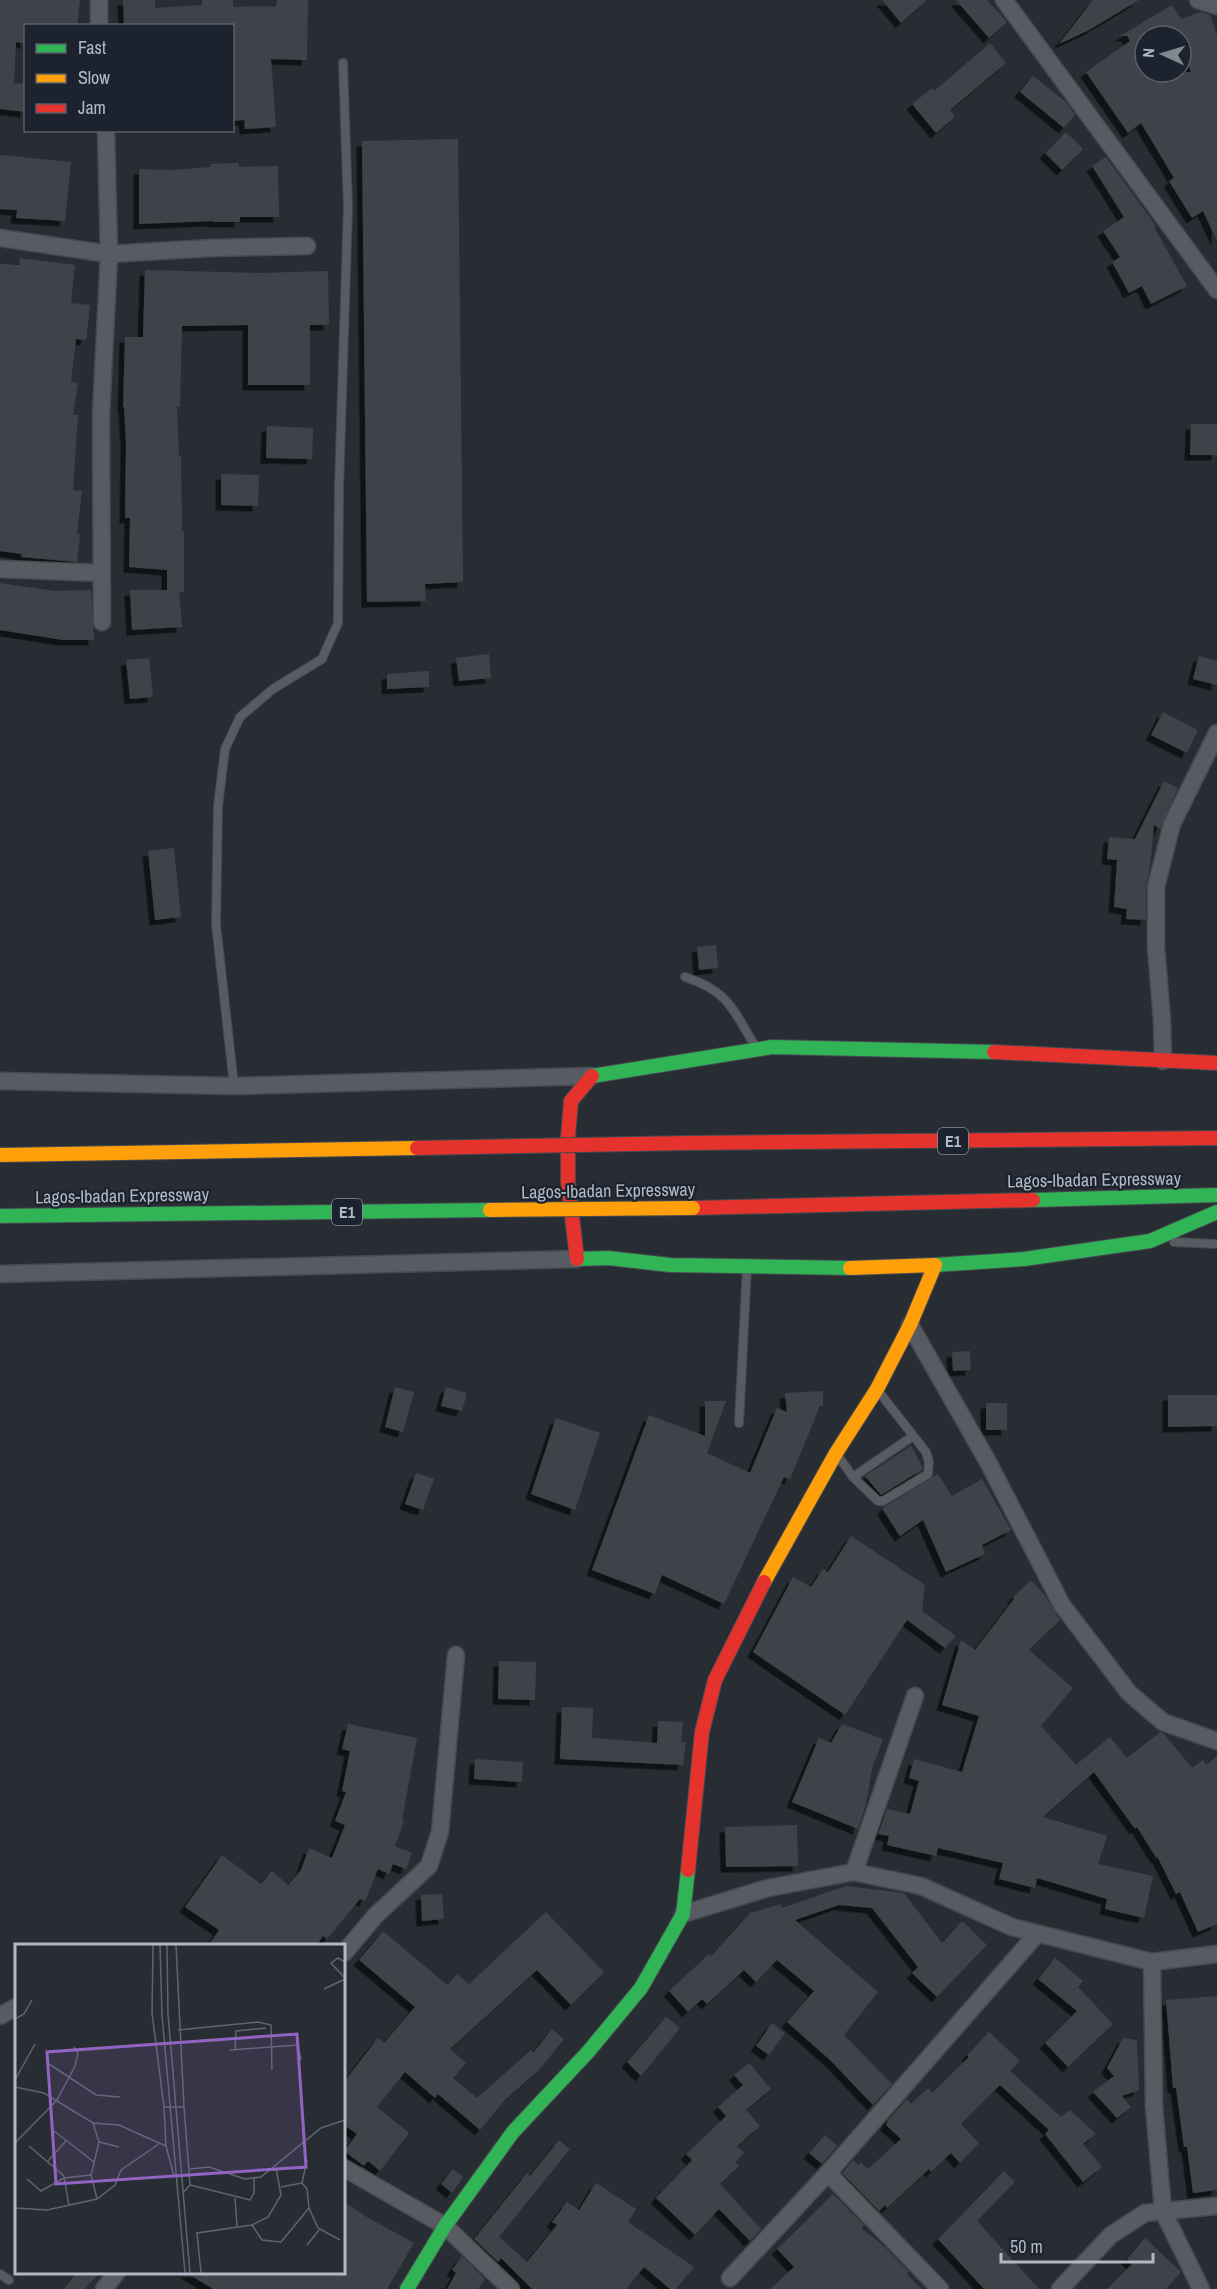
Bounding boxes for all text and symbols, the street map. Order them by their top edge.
legend [24,24,234,132]
north arrow [1133,24,1193,84]
text: Fast [78,35,106,60]
text: N [1137,47,1159,58]
text: Slow [78,65,110,90]
text: Jam [78,95,106,120]
road number: E1 [938,1128,968,1154]
street label: Lagos-Ibadan Expressway [1007,1165,1182,1194]
street label: Lagos-Ibadan Expressway [521,1176,696,1205]
street label: Lagos-Ibadan Expressway [35,1181,210,1210]
road number: E1 [332,1199,362,1225]
inset map [15,1944,345,2274]
scale bar [1001,2226,1152,2264]
text: 50 m [1010,2234,1043,2259]

